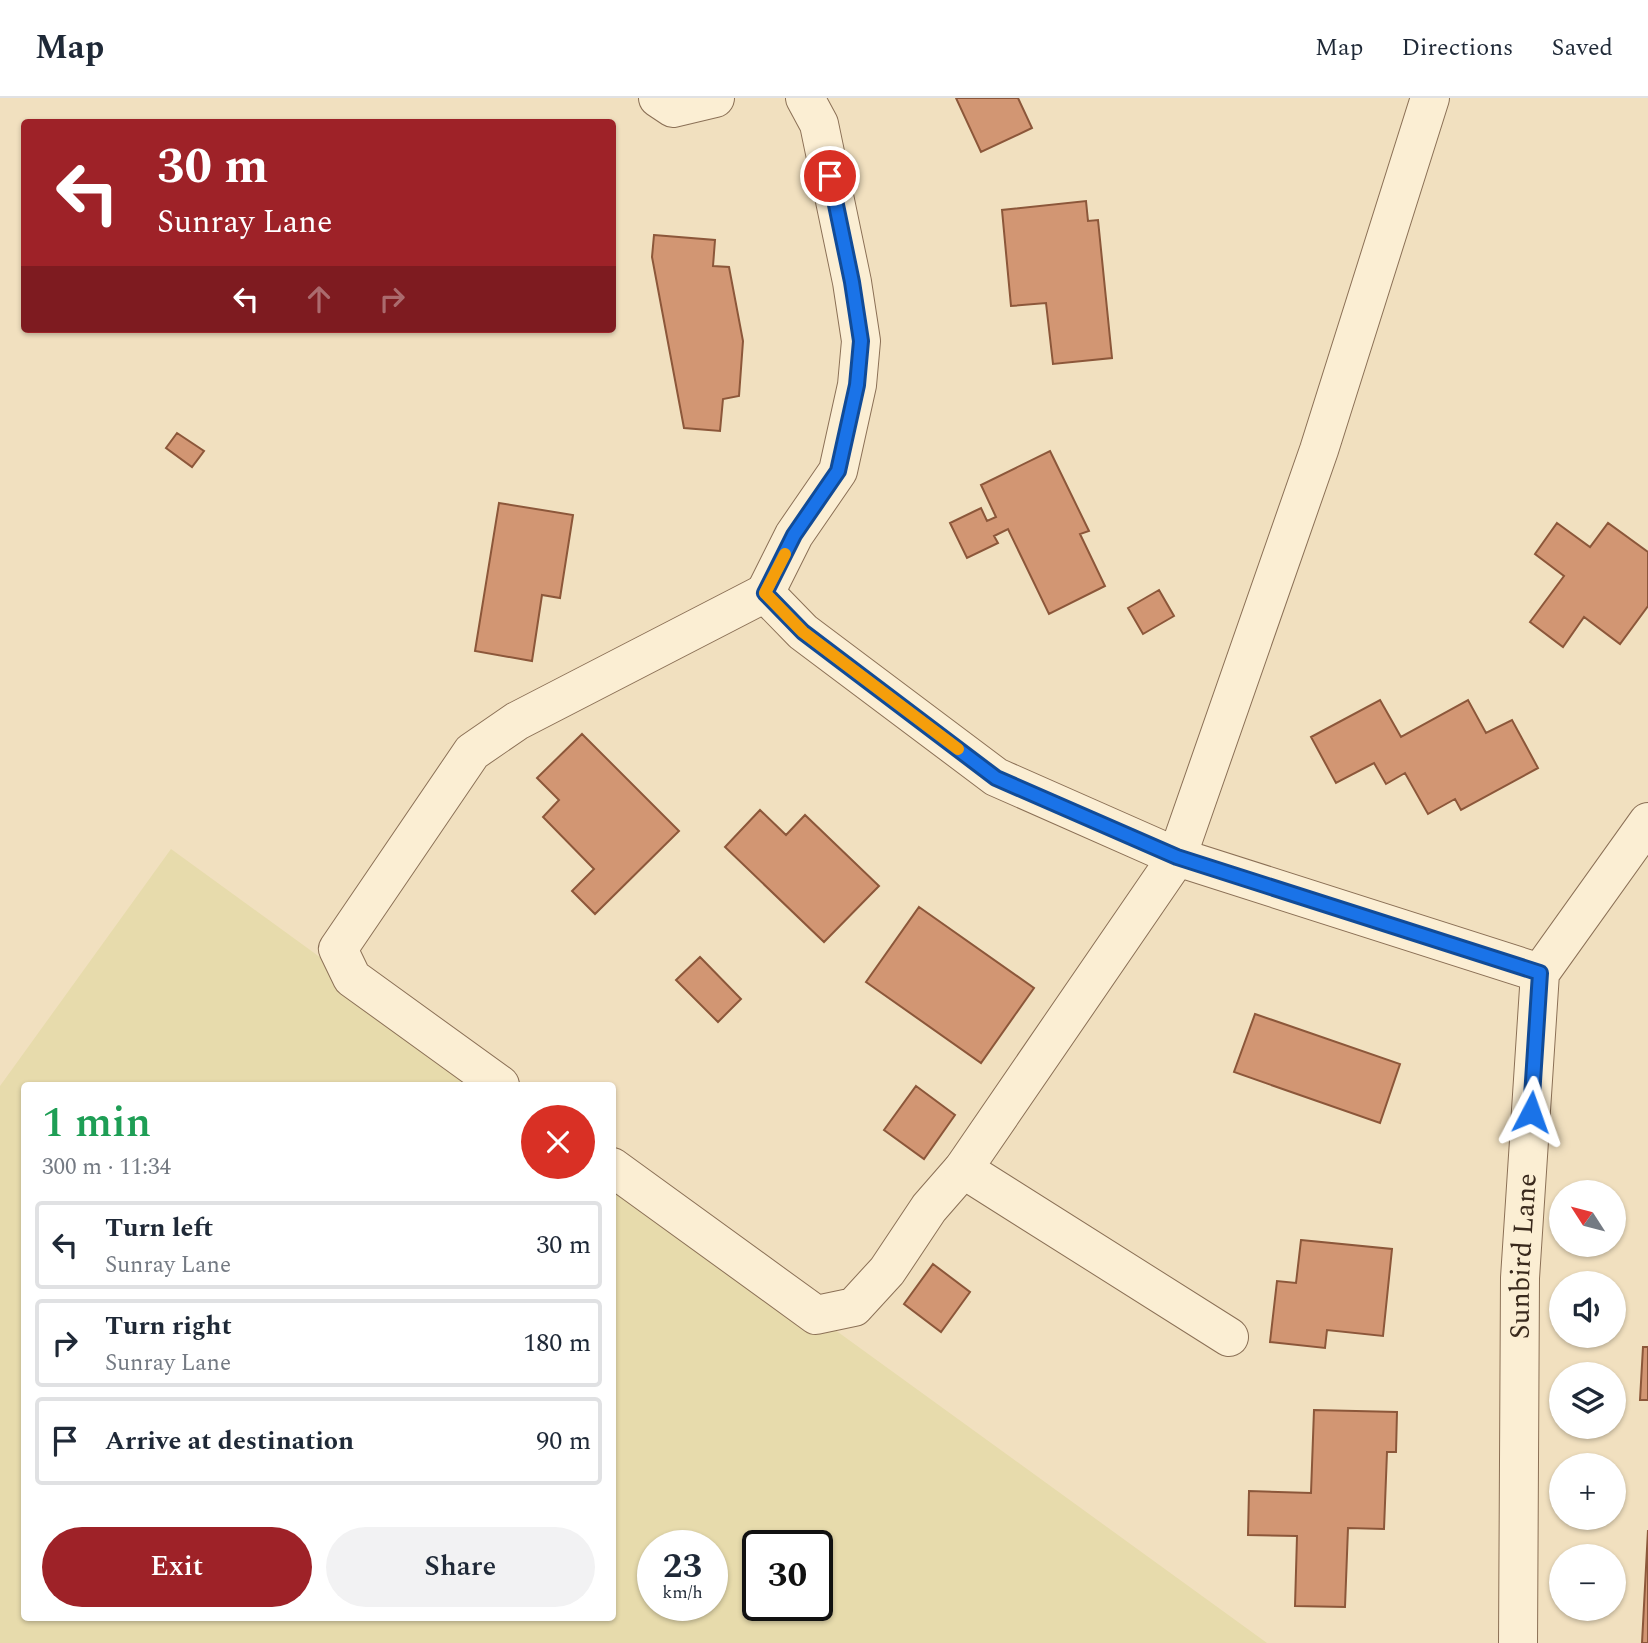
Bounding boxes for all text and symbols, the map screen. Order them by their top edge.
text: Map [35,23,104,73]
text: Map [1315,30,1363,66]
text: Directions [1401,30,1513,66]
text: Saved [1551,30,1613,66]
text: 30 m [157,130,268,205]
pin [800,146,860,206]
icon: left [42,147,133,238]
icon: arrive [811,157,849,195]
text: Sunray Lane [157,198,332,247]
icon: left [227,280,265,318]
icon: ahead [300,280,338,318]
icon: right [373,280,411,318]
position arrow [1494,1075,1568,1149]
text: 1 min [42,1092,151,1155]
button: close [521,1105,595,1179]
text: 300 m · 11:34 [42,1150,171,1185]
street label: Sunbird Lane [1498,1172,1548,1339]
north arrow [1549,1180,1626,1256]
map controls [1549,1180,1626,1621]
text: Turn left [105,1208,213,1248]
text: 30 m [536,1225,591,1265]
icon: left [46,1226,84,1264]
text: Sunray Lane [105,1248,231,1283]
button: sound [1549,1271,1626,1348]
text: Turn right [105,1306,232,1346]
text: 180 m [523,1323,591,1363]
icon: right [46,1324,84,1362]
text: Sunray Lane [105,1346,231,1381]
button: layers [1549,1362,1626,1439]
text: Arrive at destination [105,1421,354,1461]
text: 90 m [536,1421,591,1461]
icon: arrive [46,1422,84,1460]
button: + [1549,1453,1626,1530]
button: Exit [42,1527,312,1607]
button: Share [326,1527,595,1607]
speed limit sign: 30 [742,1530,833,1621]
text: 23 [663,1540,702,1593]
button: − [1549,1544,1626,1621]
text: km/h [662,1579,703,1606]

